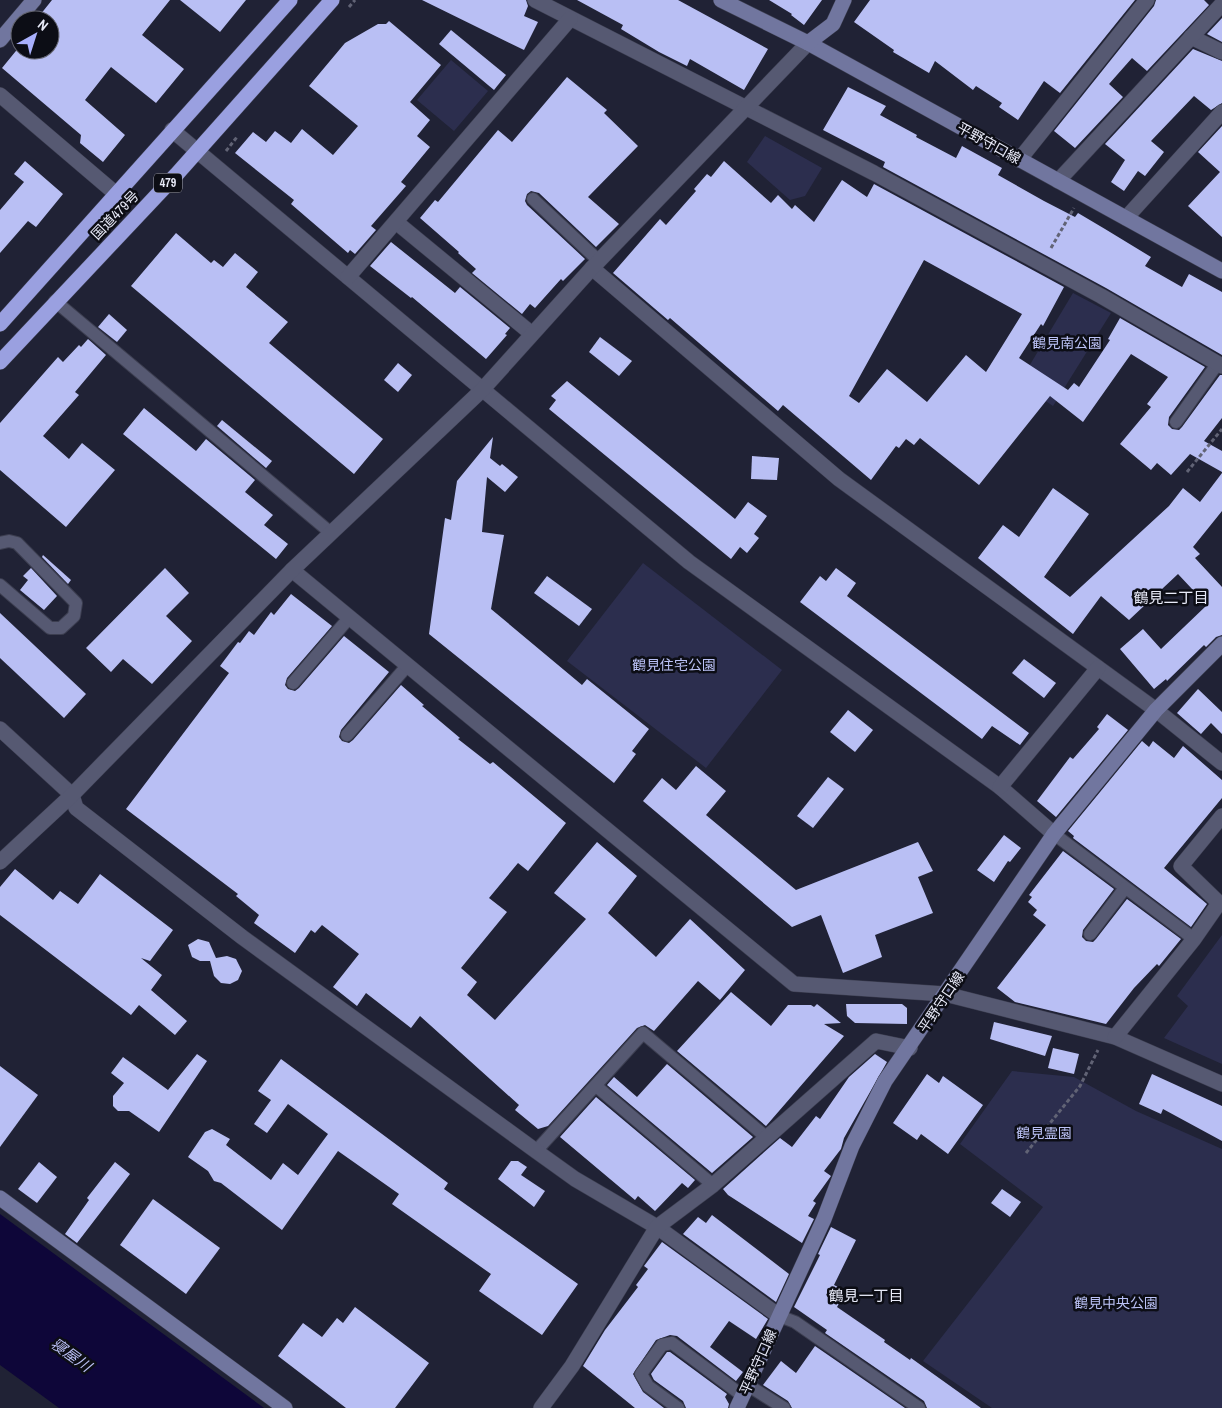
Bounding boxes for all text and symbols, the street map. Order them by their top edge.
north arrow [10,10,60,60]
text: N [34,15,52,35]
street label: 平野守口線 [954,118,1024,168]
road number: 479 [154,174,182,192]
street label: 国道479号 [87,187,143,243]
park label: 鶴見南公園 [1032,334,1102,352]
district label: 鶴見二丁目 [1133,587,1209,608]
park label: 鶴見住宅公園 [632,656,716,674]
street label: 平野守口線 [914,968,968,1036]
park label: 鶴見霊園 [1016,1124,1072,1142]
district label: 鶴見一丁目 [828,1285,904,1306]
park label: 鶴見中央公園 [1074,1294,1158,1312]
street label: 平野守口線 [736,1326,780,1398]
water label: 寝屋川 [47,1333,97,1377]

